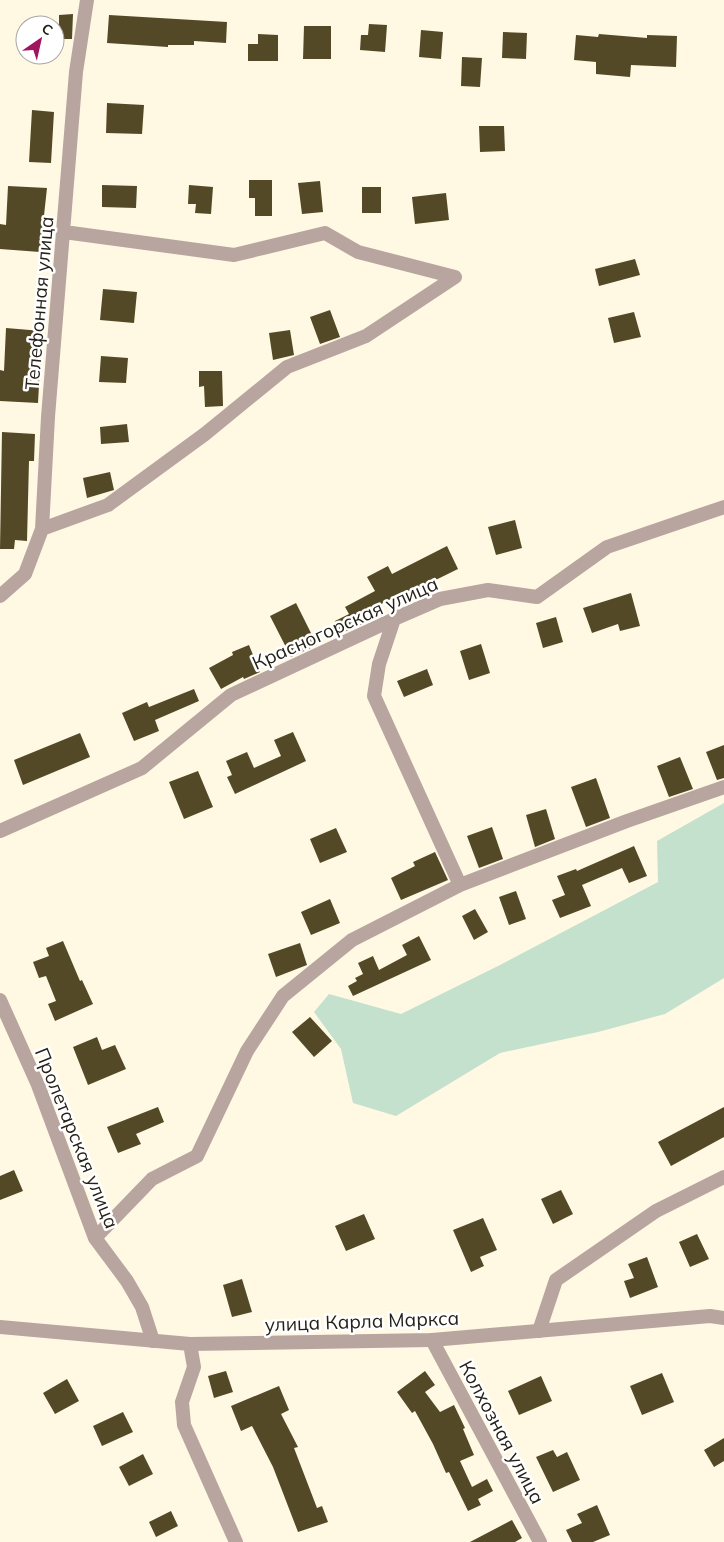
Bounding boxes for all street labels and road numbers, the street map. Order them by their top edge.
street label: Телефонная улица [19,215,59,391]
street label: Красногорская улица [248,571,442,675]
street label: Пролетарская улица [30,1044,124,1232]
street label: улица Карла Маркса [264,1306,460,1336]
street label: Колхозная улица [454,1356,550,1508]

